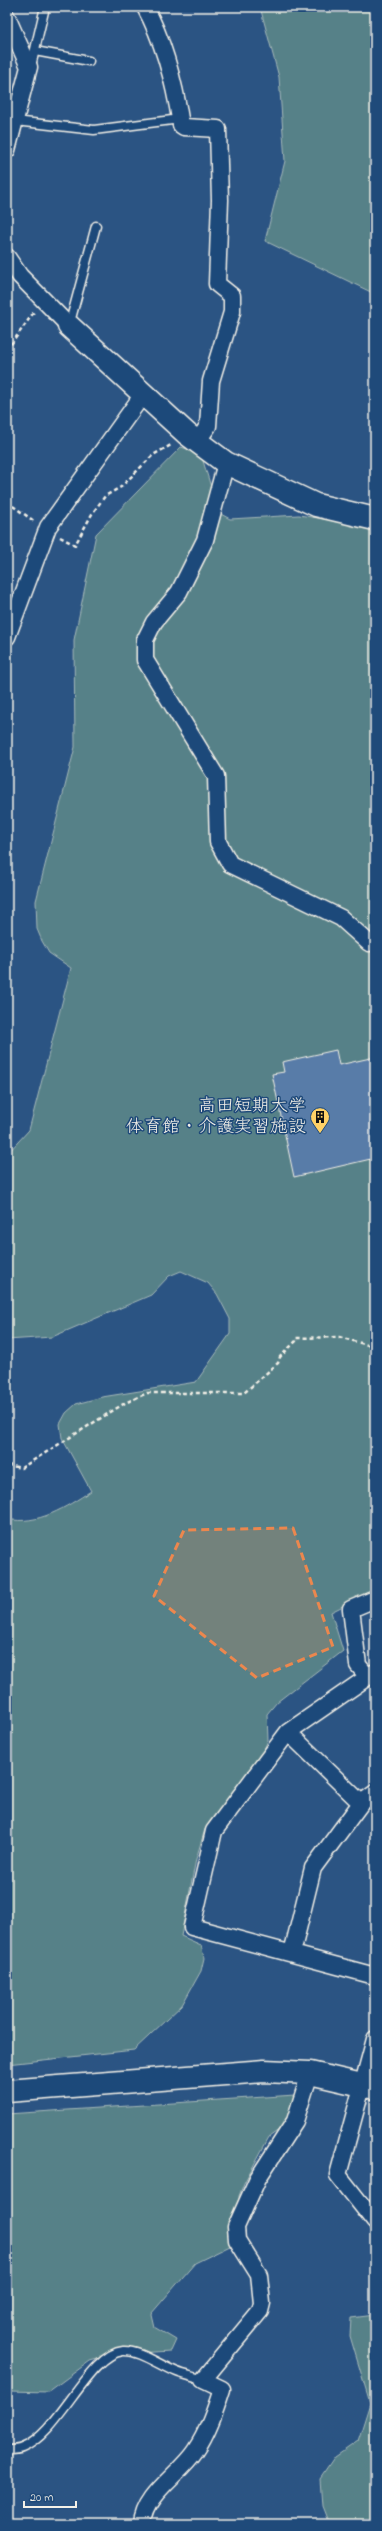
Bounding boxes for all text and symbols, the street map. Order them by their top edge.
place label: 高田短期大学 体育館・介護実習施設 [126,1094,306,1141]
building icon: 高田短期大学 体育館・介護実習施設 [309,1106,331,1134]
scale bar [24,2483,76,2509]
text: 20 m [30,2489,53,2507]

